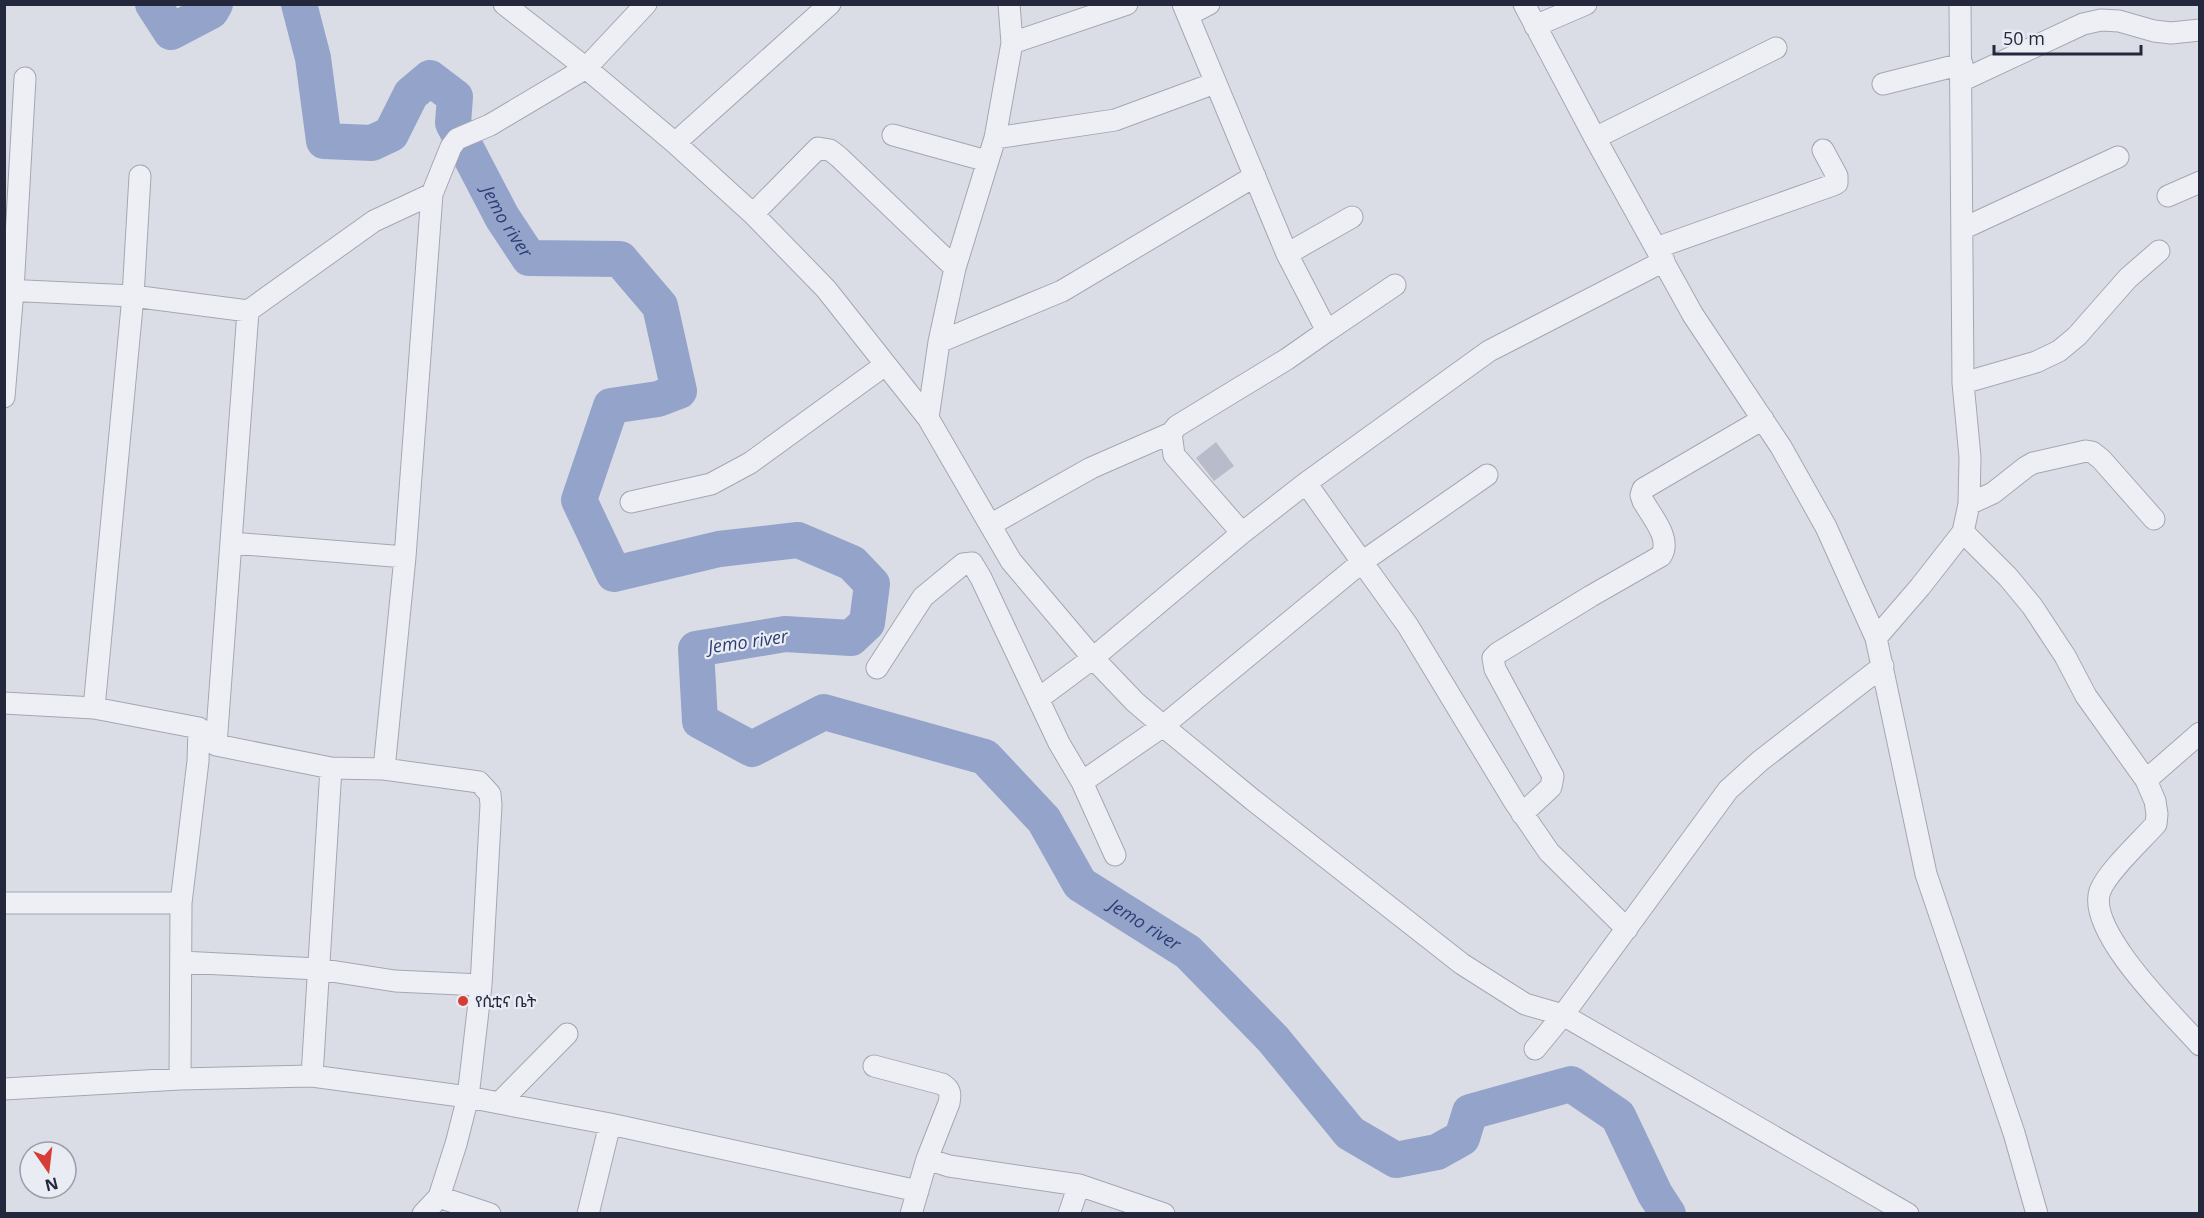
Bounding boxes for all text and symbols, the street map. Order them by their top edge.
scale bar [1994,18,2141,56]
text: 50 m [2003,26,2045,50]
water label: Jemo river [475,178,539,263]
water label: Jemo river [703,623,790,659]
water label: Jemo river [1102,891,1186,956]
place label: የሲቲና ቤት [475,990,537,1012]
marker: የሲቲና ቤት [456,994,470,1008]
north arrow [18,1140,78,1200]
text: N [43,1172,61,1197]

